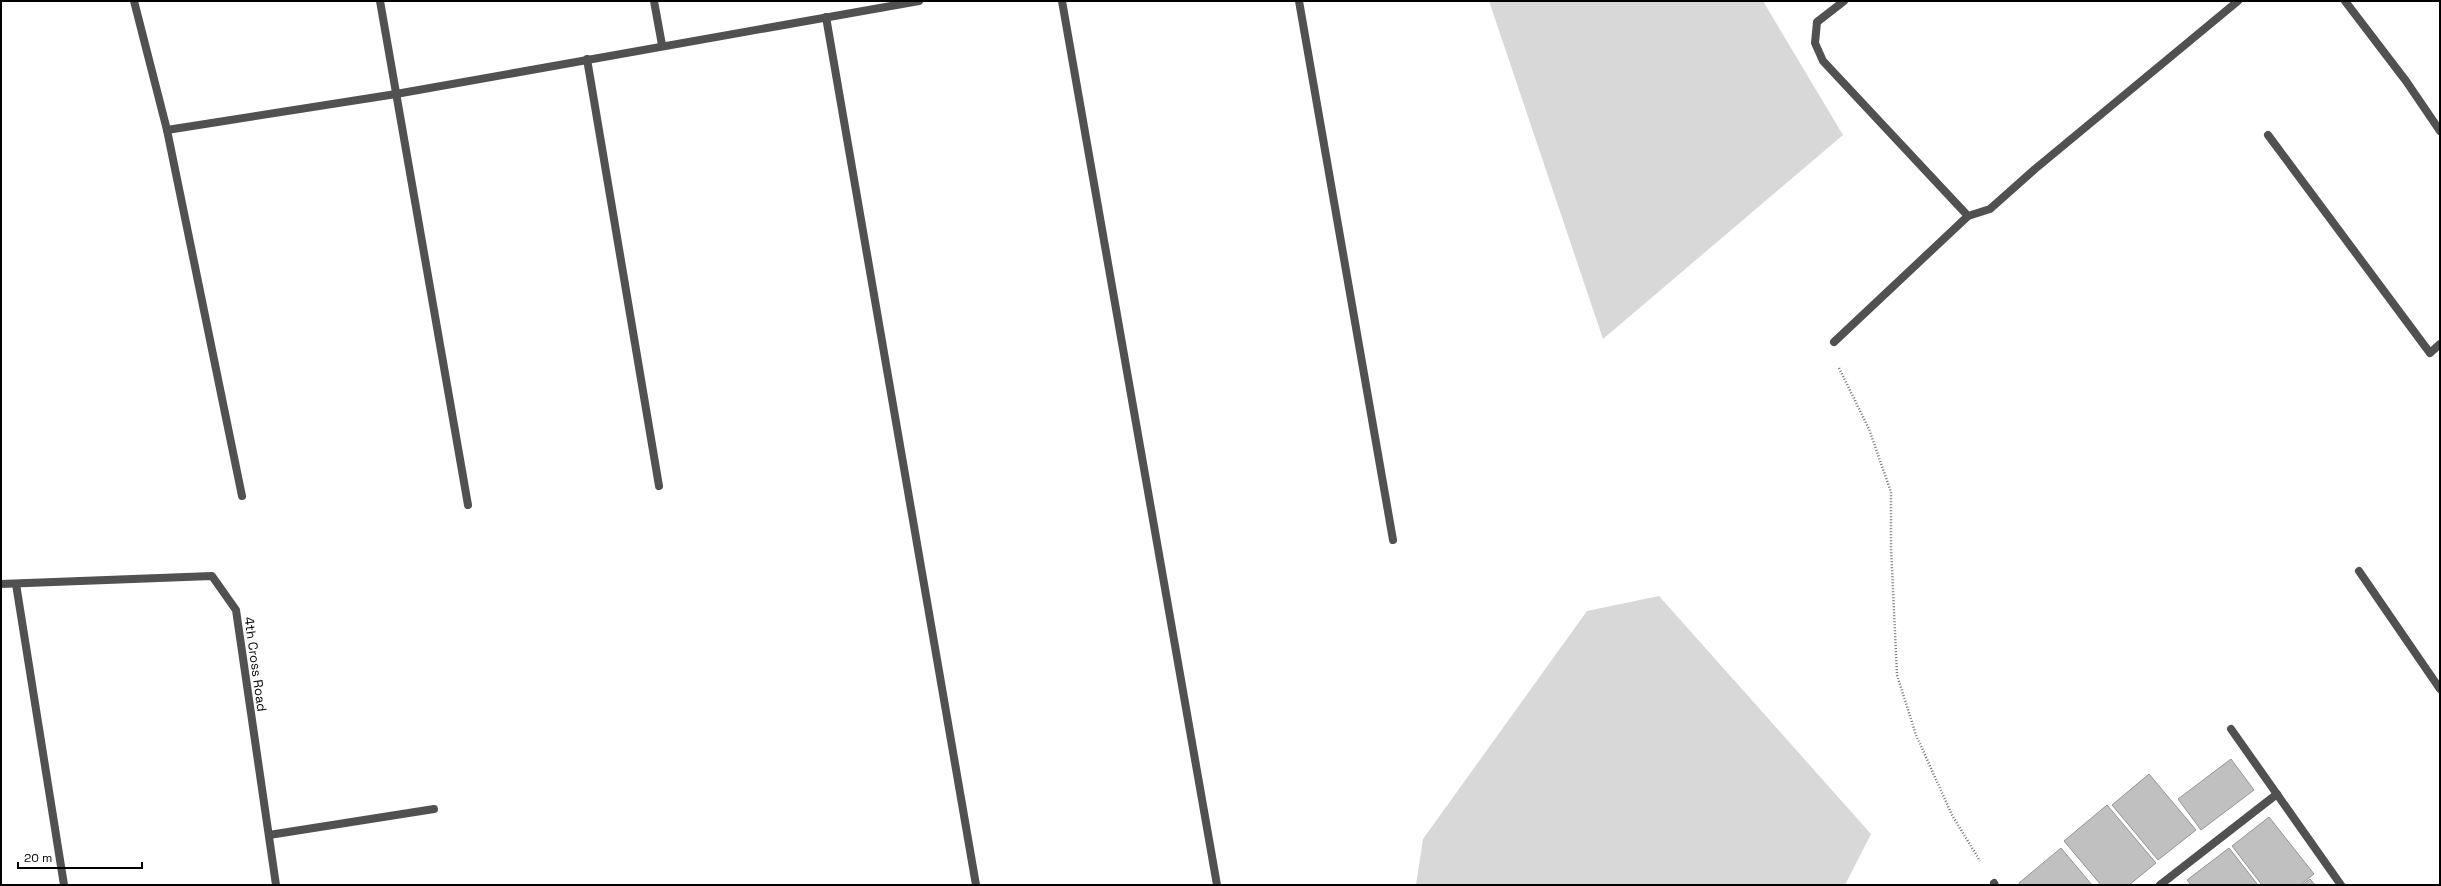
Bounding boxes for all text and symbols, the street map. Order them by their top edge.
street label: 4th Cross Road [240,616,271,712]
scale bar [18,844,142,870]
text: 20 m [24,850,52,866]

